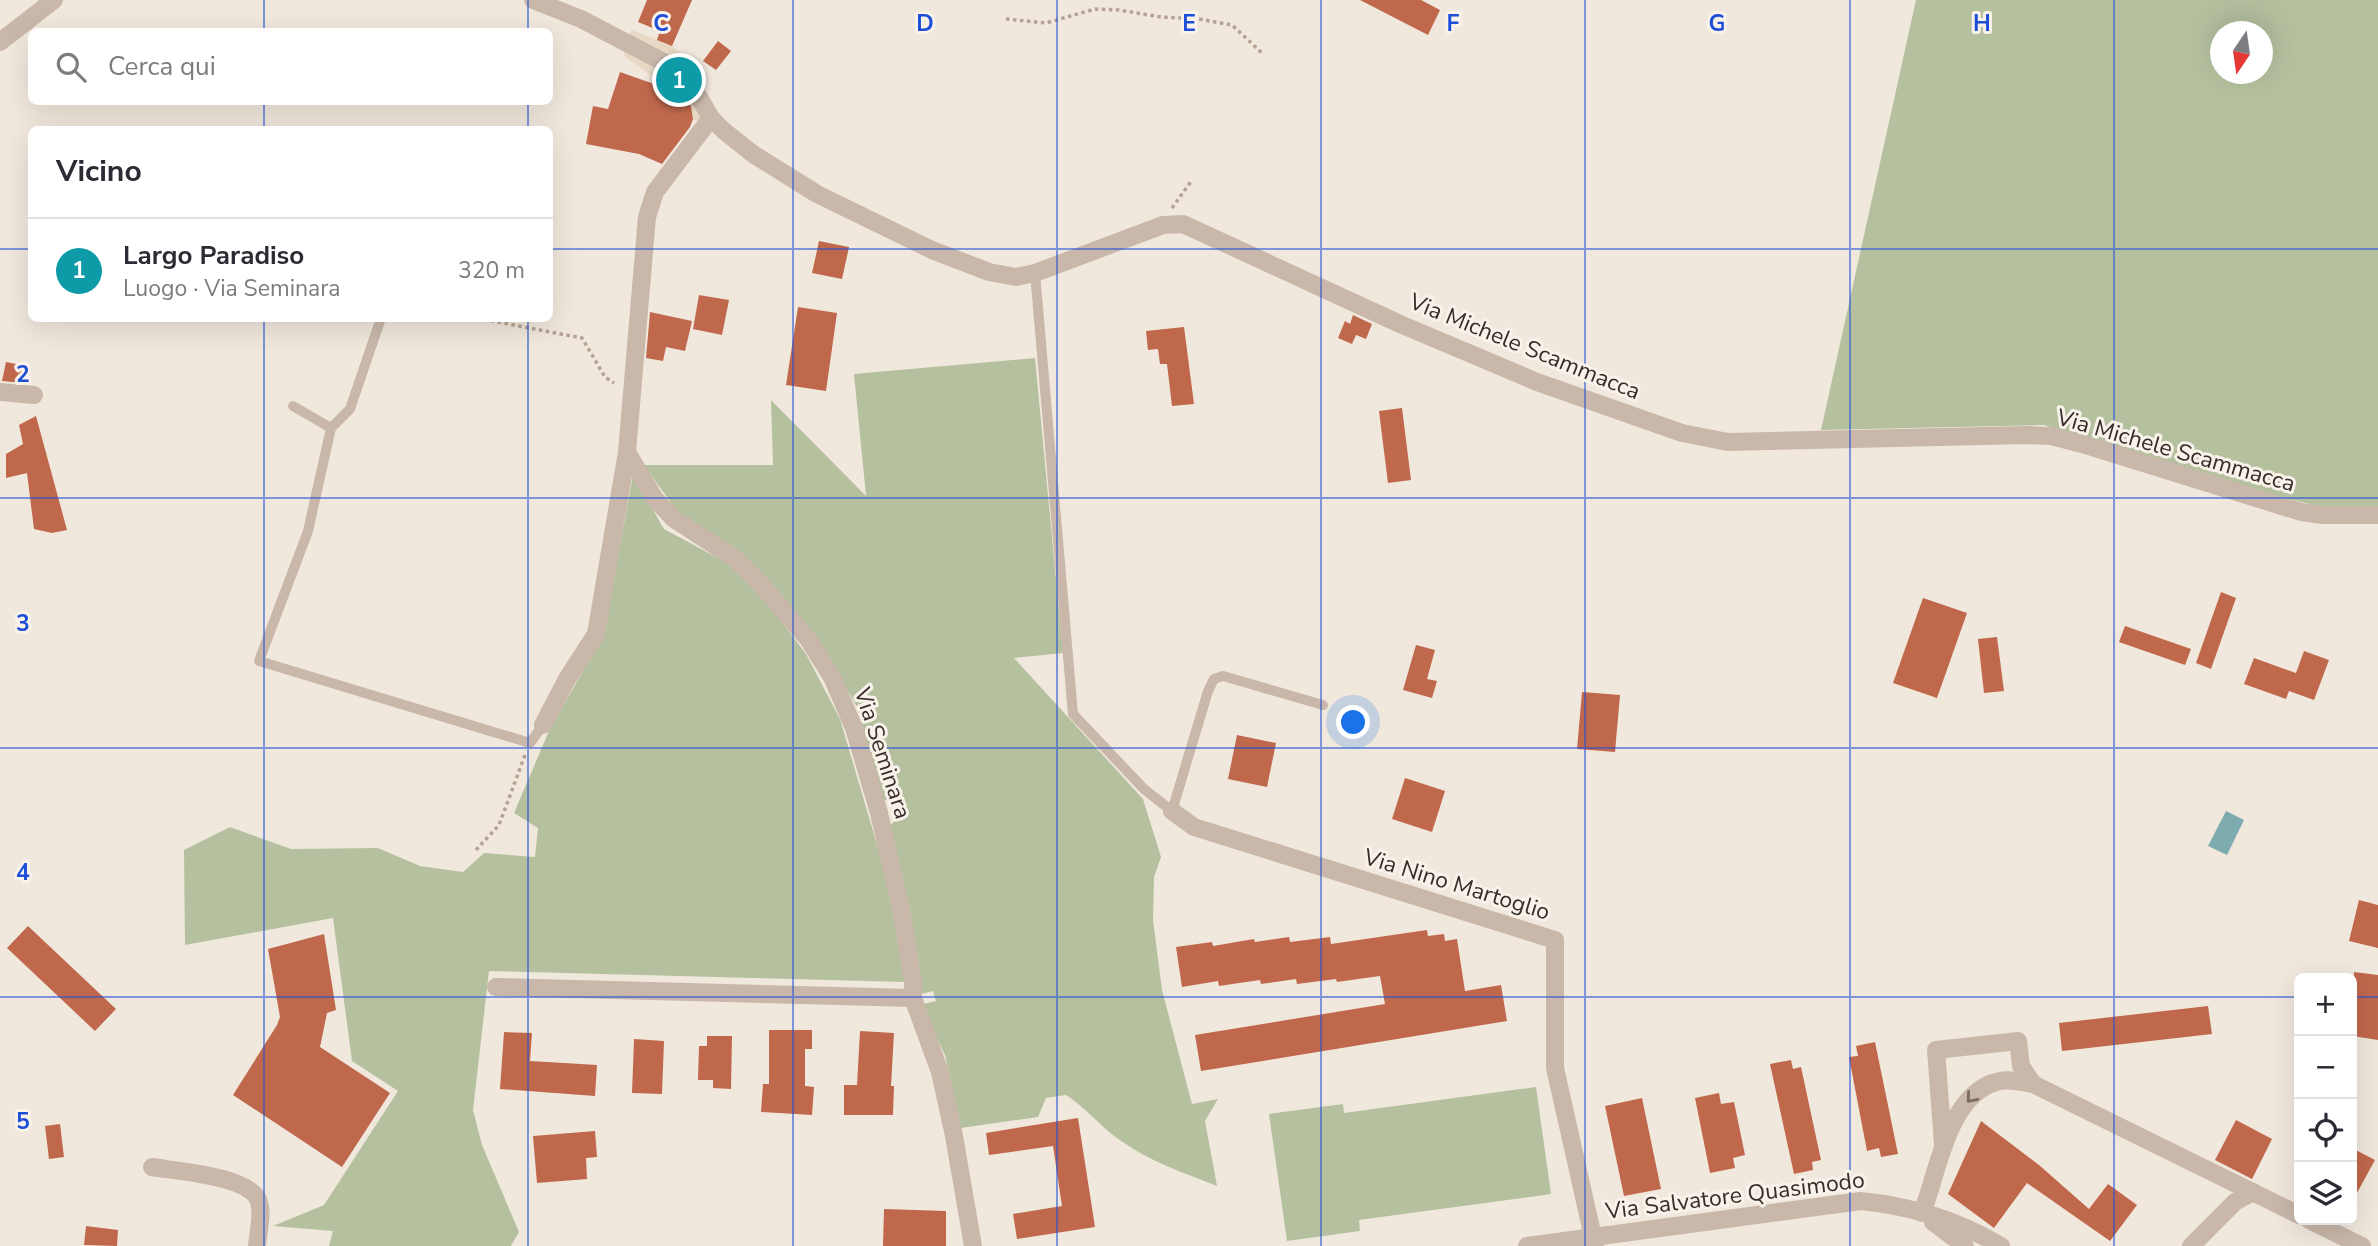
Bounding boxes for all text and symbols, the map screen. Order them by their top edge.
text: C [653,8,669,39]
text: D [916,8,934,39]
text: E [1182,8,1196,39]
text: F [1447,8,1460,39]
text: G [1709,8,1725,39]
text: H [1973,8,1991,39]
north arrow [2210,21,2273,84]
search box [28,28,553,105]
icon: search [52,48,90,86]
text: Cerca qui [108,49,216,84]
pin: 1 [656,54,702,106]
text: Vicino [56,151,142,192]
text: Largo Paradiso [123,238,304,273]
text: 1 [72,255,86,286]
text: 320 m [458,255,525,286]
text: Luogo · Via Seminara [123,273,341,304]
street label: Via Michele Scammacca [1404,286,1645,407]
text: 2 [16,359,30,390]
street label: Via Michele Scammacca [2052,401,2299,499]
text: 3 [16,608,30,639]
street label: Via Seminara [846,683,918,823]
your location [1336,705,1370,739]
street label: Via Nino Martoglio [1359,841,1554,928]
text: 4 [16,857,30,888]
map controls [2294,973,2357,1225]
button: + [2294,973,2357,1036]
button: − [2294,1036,2357,1099]
one-way arrow [1967,1090,1979,1103]
button: locate [2294,1099,2357,1162]
text: 5 [16,1106,30,1137]
button: layers [2294,1162,2357,1225]
street label: Via Salvatore Quasimodo [1603,1164,1866,1227]

